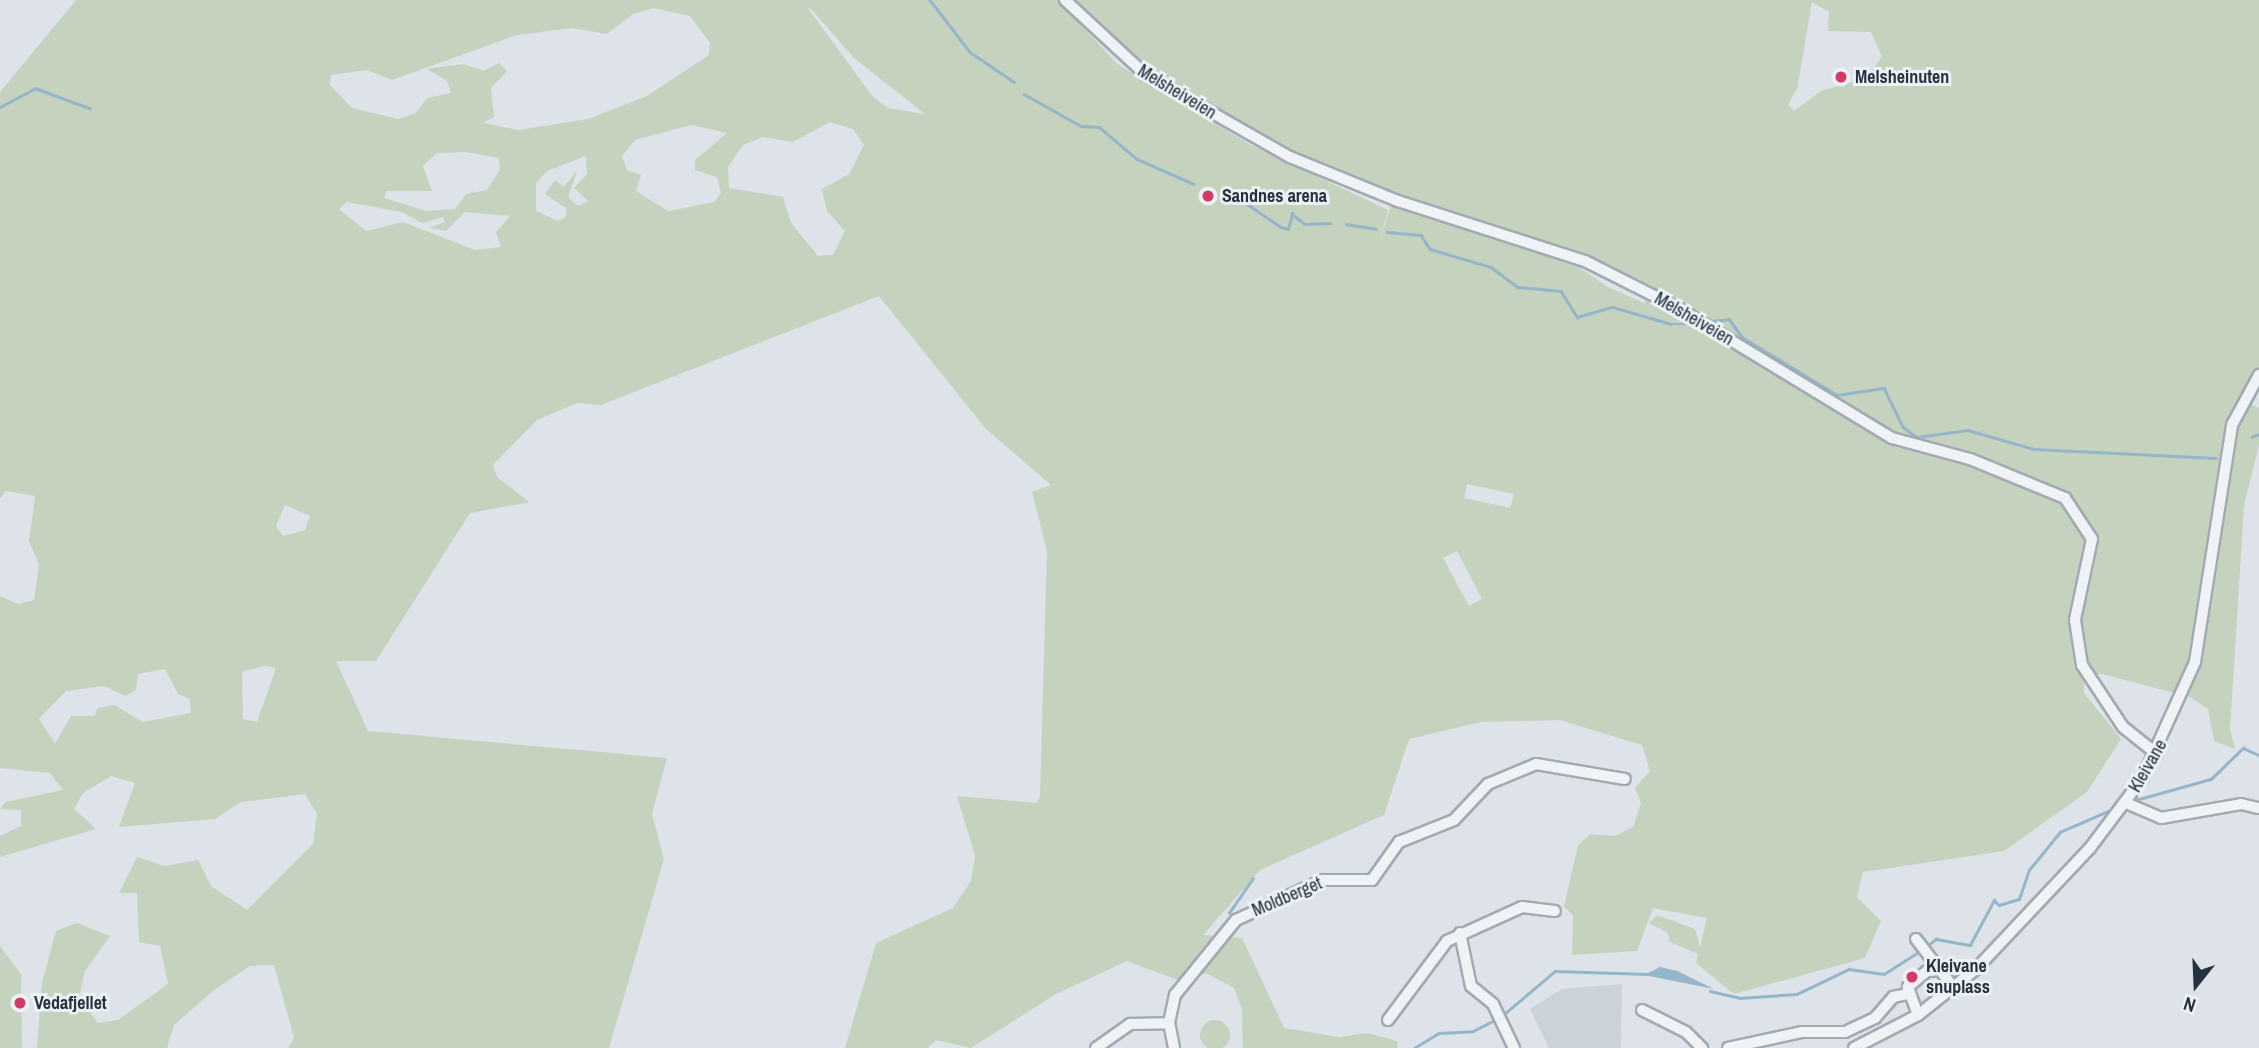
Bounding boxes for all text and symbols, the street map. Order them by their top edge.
street label: Melsheiveien [1134,60,1220,124]
place label: Melsheinuten [1855,66,1949,88]
marker: Melsheinuten [1833,69,1849,85]
place label: Sandnes arena [1222,185,1327,207]
marker: Sandnes arena [1200,188,1216,204]
street label: Melsheiveien [1651,288,1737,350]
street label: Kleivane [2124,736,2172,796]
street label: Moldberget [1249,873,1325,921]
north arrow [2161,950,2231,1020]
place label: Kleivane snuplass [1926,956,1990,998]
marker: Kleivane snuplass [1904,969,1920,985]
text: N [2180,991,2199,1019]
place label: Vedafjellet [34,992,107,1014]
marker: Vedafjellet [12,995,28,1011]

